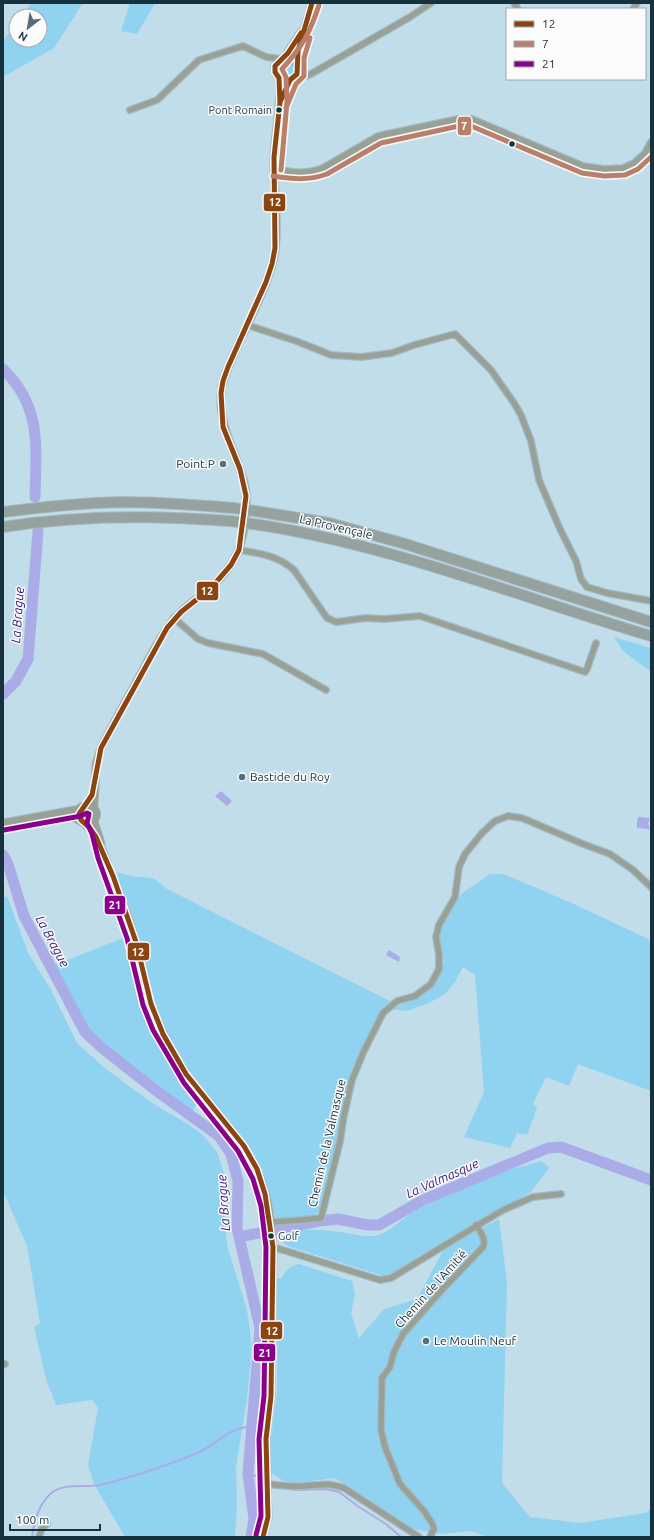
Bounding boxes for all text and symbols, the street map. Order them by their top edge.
north arrow [8,8,48,48]
legend [506,8,646,80]
text: 12 [542,17,556,30]
text: N [16,29,29,44]
text: 7 [542,37,549,50]
text: 21 [542,57,556,70]
place label: Pont Romain [209,104,272,116]
marker: Pont Romain [274,105,284,115]
line badge: 7 [457,116,472,136]
text: 7 [461,120,467,132]
unlabelled marker [507,139,517,149]
line badge: 12 [263,193,286,212]
text: 12 [269,196,281,208]
place label: Point.P [176,457,215,470]
marker: Point.P [218,459,228,469]
street label: La Provençale [298,512,374,541]
line badge: 12 [196,581,219,601]
text: 12 [201,585,213,597]
water label: La Brague [8,586,26,644]
place label: Bastide du Roy [250,770,330,783]
marker: Bastide du Roy [237,772,247,782]
line badge: 21 [104,895,126,915]
text: 21 [109,899,121,911]
water label: La Brague [34,913,73,970]
line badge: 12 [127,942,150,961]
text: 12 [132,946,144,958]
street label: Chemin de la Valmasque [305,1078,348,1208]
water label: La Valmasque [403,1156,481,1200]
water label: La Brague [214,1174,232,1232]
place label: Golf [278,1230,300,1242]
marker: Golf [266,1231,276,1241]
street label: Chemin de l'Amitié [392,1247,469,1330]
line badge: 12 [260,1321,283,1340]
text: 12 [266,1325,278,1337]
place label: Le Moulin Neuf [434,1334,516,1347]
marker: Le Moulin Neuf [421,1336,431,1346]
line badge: 21 [253,1343,276,1362]
text: 21 [259,1347,271,1359]
scale bar [10,1506,100,1532]
text: 100 m [16,1513,49,1526]

